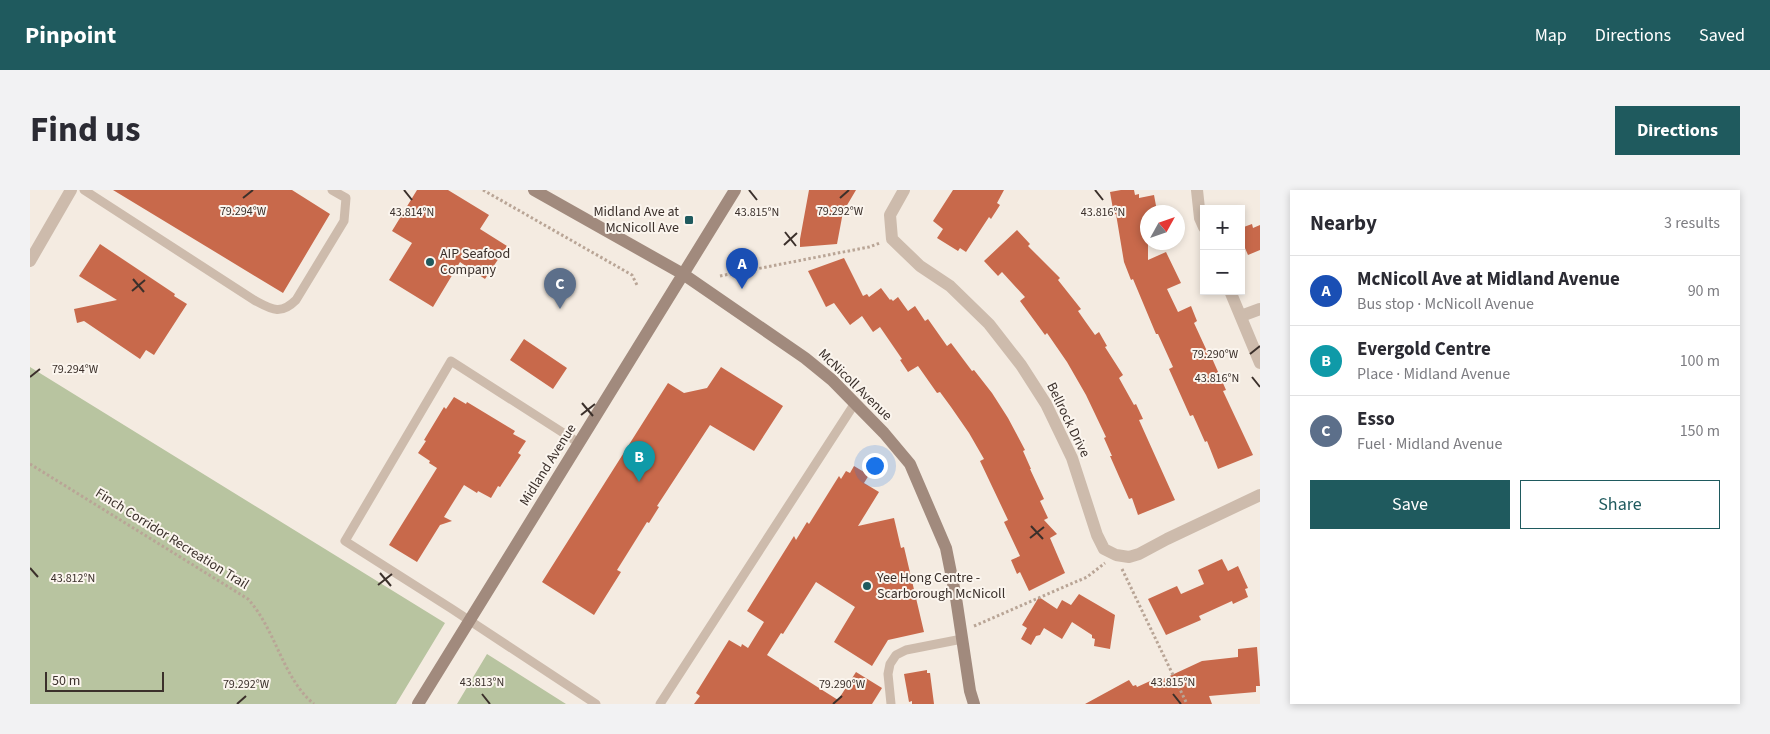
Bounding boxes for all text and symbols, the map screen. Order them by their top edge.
text: Pinpoint [25,18,116,53]
text: Map [1535,23,1567,48]
text: Directions [1595,23,1671,48]
text: Saved [1699,23,1745,48]
text: Find us [30,105,140,155]
button: Directions [1615,106,1740,155]
place label: Midland Ave at McNicoll Ave [593,202,679,238]
text: 79.294°W [220,203,267,220]
text: 79.292°W [817,203,864,220]
text: 43.814°N [390,204,434,221]
text: 43.815°N [735,204,779,221]
text: 43.816°N [1081,204,1125,221]
north arrow [1140,205,1185,250]
map controls [1200,205,1245,295]
button: + [1200,205,1245,250]
text: Nearby [1310,208,1377,238]
text: 3 results [1664,212,1720,234]
marker: Midland Ave at McNicoll Ave [683,214,695,226]
place label: AIP Seafood Company [440,244,510,280]
pin: A [726,248,758,289]
button: − [1200,250,1245,295]
marker: AIP Seafood Company [424,256,436,268]
text: McNicoll Ave at Midland Avenue [1357,266,1620,293]
pin: C [544,268,576,309]
text: A [1321,280,1331,302]
text: 90 m [1688,280,1720,302]
text: Bus stop · McNicoll Avenue [1357,293,1534,315]
text: Evergold Centre [1357,336,1491,363]
street label: McNicoll Avenue [814,345,896,426]
text: 79.290°W [1192,346,1239,363]
text: B [1321,350,1331,372]
text: 100 m [1680,350,1720,372]
text: 79.294°W [52,361,99,378]
text: Place · Midland Avenue [1357,363,1510,385]
text: 43.816°N [1195,370,1239,387]
street label: Bellrock Drive [1041,379,1095,461]
text: Esso [1357,406,1395,433]
street label: Midland Avenue [515,420,581,510]
text: C [1321,420,1331,442]
text: 150 m [1680,420,1720,442]
text: Fuel · Midland Avenue [1357,433,1502,455]
pin: B [623,441,655,482]
your location [862,453,888,479]
button: Save [1310,480,1510,529]
button: Share [1520,480,1720,529]
street label: Finch Corridor Recreation Trail [91,483,253,595]
place label: Yee Hong Centre - Scarborough McNicoll [876,568,1006,604]
text: 43.812°N [51,570,95,587]
marker: Yee Hong Centre - Scarborough McNicoll [861,580,873,592]
scale bar [45,669,164,692]
text: 50 m [52,671,80,691]
text: 43.813°N [460,674,504,691]
text: 43.815°N [1151,674,1195,691]
text: 79.292°W [223,676,270,693]
text: 79.290°W [819,676,866,693]

